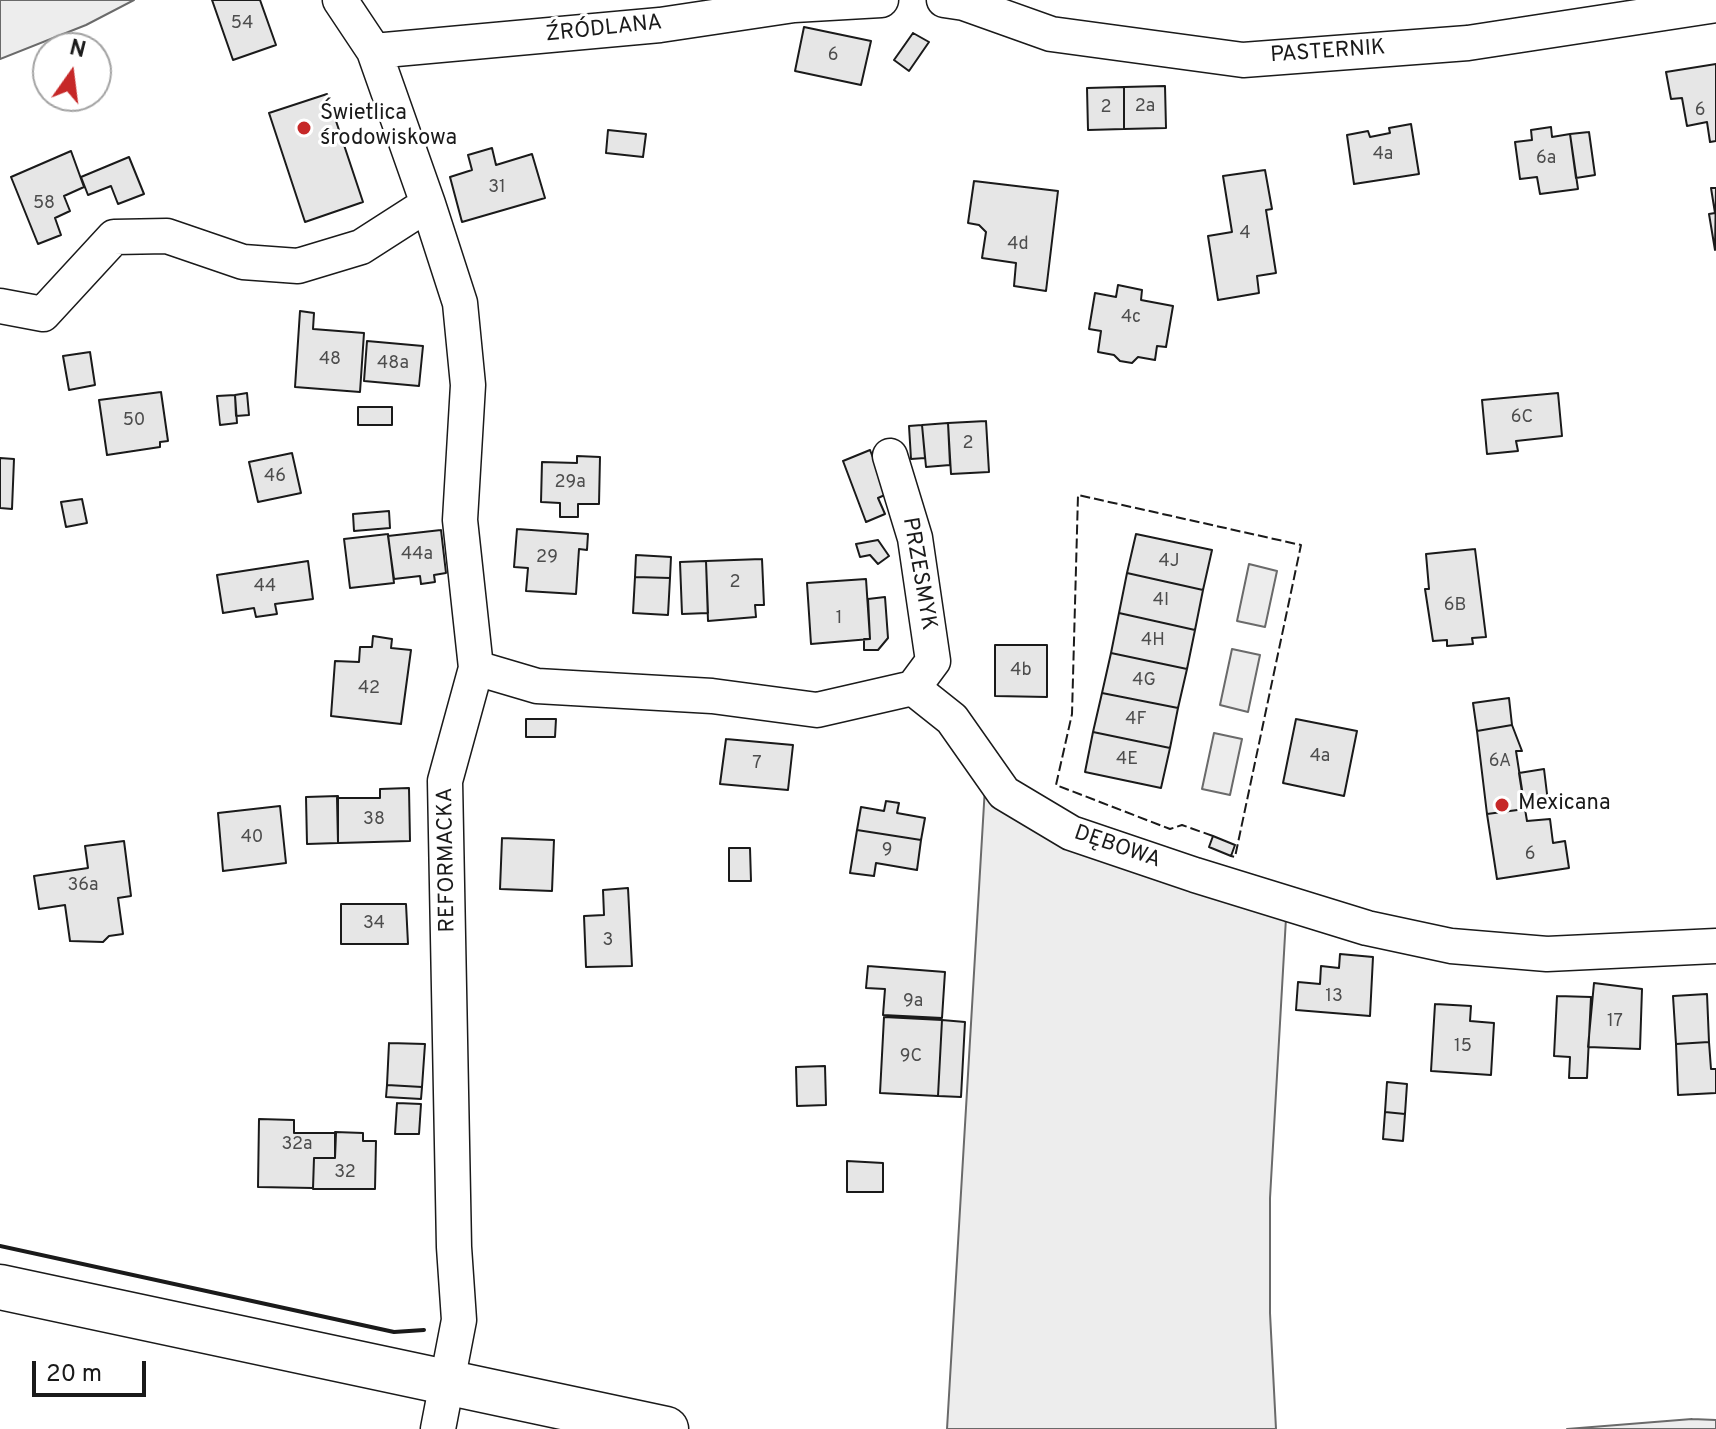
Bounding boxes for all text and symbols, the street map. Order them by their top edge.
street label: ŹRÓDLANA [545,11,663,49]
house number: 54 [231,13,253,35]
north arrow [32,32,112,112]
text: N [67,35,88,65]
street label: PASTERNIK [1270,36,1386,70]
house number: 6 [828,45,838,67]
house number: 2a [1135,96,1155,118]
house number: 2 [1100,97,1112,119]
house number: 6 [1695,100,1705,122]
place label: Świetlica środowiskowa [320,102,457,154]
marker: Świetlica środowiskowa [295,119,313,137]
house number: 4a [1373,144,1393,166]
house number: 6a [1536,148,1556,170]
house number: 31 [488,177,506,199]
house number: 58 [33,193,55,215]
house number: 4 [1239,223,1251,245]
house number: 4d [1007,234,1029,256]
house number: 4c [1121,307,1141,329]
house number: 48 [319,349,341,371]
house number: 48a [377,353,409,375]
house number: 6C [1511,407,1533,429]
house number: 50 [123,410,145,432]
house number: 2 [962,433,974,455]
house number: 46 [264,466,286,488]
house number: 29a [554,472,586,494]
street label: PRZESMYK [895,516,941,632]
house number: 44a [401,544,433,566]
house number: 29 [536,547,558,569]
house number: 4J [1158,551,1180,573]
house number: 2 [729,572,741,594]
house number: 44 [254,576,276,598]
house number: 4I [1153,590,1169,612]
house number: 6B [1444,595,1466,617]
house number: 1 [836,608,842,630]
house number: 4H [1141,630,1165,652]
house number: 4b [1010,660,1032,682]
house number: 4G [1132,670,1156,692]
house number: 42 [358,678,380,700]
house number: 4F [1125,709,1147,731]
house number: 4a [1310,746,1330,768]
house number: 4E [1116,749,1138,771]
house number: 6A [1489,751,1511,773]
house number: 7 [752,753,762,775]
street label: REFORMACKA [434,787,462,933]
place label: Mexicana [1518,792,1611,818]
marker: Mexicana [1493,796,1511,814]
house number: 38 [363,809,385,831]
street label: DĘBOWA [1070,821,1164,875]
house number: 40 [241,827,263,849]
house number: 9 [882,840,892,862]
house number: 6 [1525,844,1535,866]
house number: 36a [67,875,99,897]
house number: 34 [363,913,385,935]
house number: 3 [603,930,613,952]
house number: 13 [1325,986,1343,1008]
house number: 9a [903,991,923,1013]
house number: 17 [1607,1011,1623,1033]
house number: 15 [1454,1036,1472,1058]
house number: 9C [900,1046,922,1068]
house number: 32a [282,1134,312,1156]
house number: 32 [334,1162,356,1184]
scale bar [36,1345,150,1395]
text: 20 m [46,1360,102,1390]

